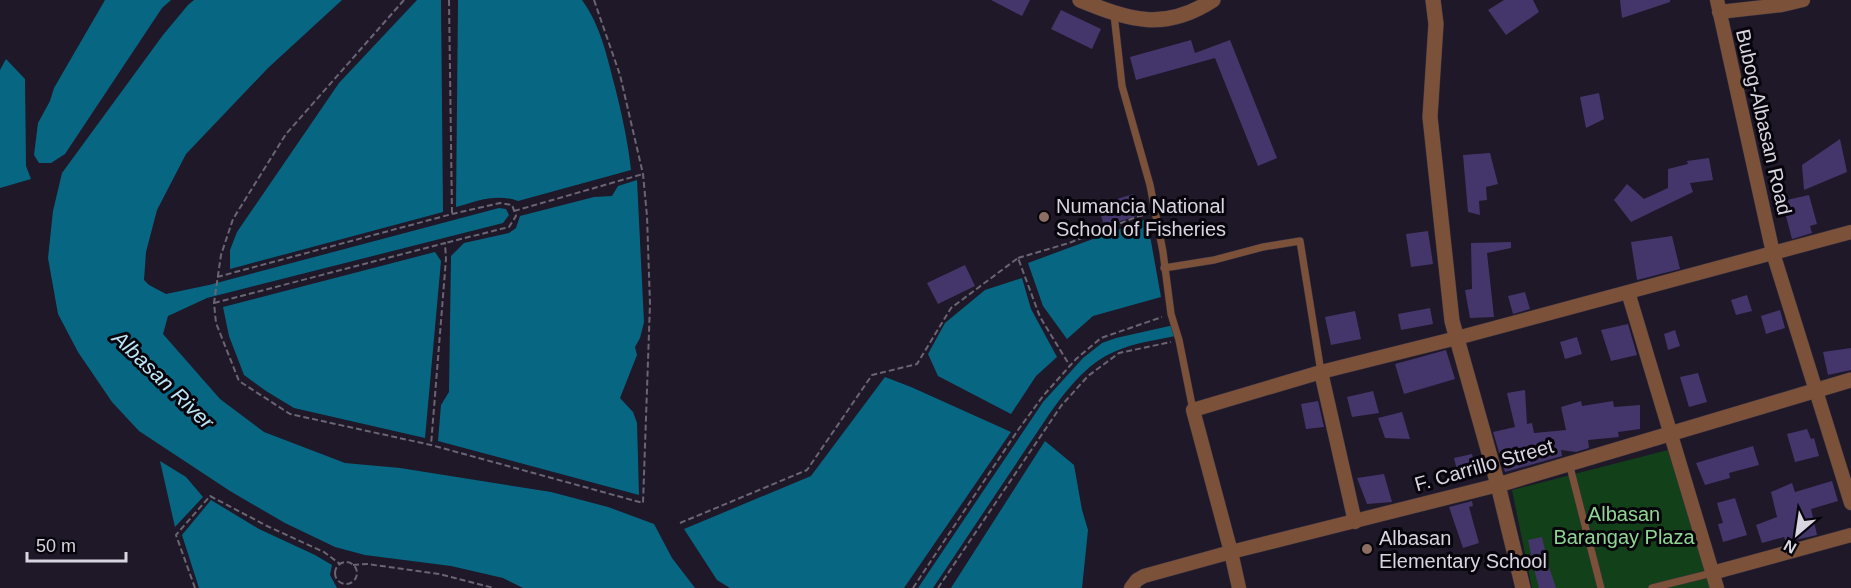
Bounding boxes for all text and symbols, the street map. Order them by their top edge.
street label: Bubog-Albasan Road [1732,27,1796,217]
place label: Numancia National School of Fisheries [1056,195,1226,240]
marker: Numancia National School of Fisheries [1037,210,1051,224]
water label: Albasan River [107,325,219,434]
street label: F. Carrillo Street [1412,435,1556,495]
park label: Albasan Barangay Plaza [1553,503,1695,548]
north arrow [1767,504,1827,564]
scale bar [27,525,126,563]
place label: Albasan Elementary School [1379,527,1547,572]
text: 50 m [36,536,76,556]
text: N [1781,536,1799,557]
marker: Albasan Elementary School [1360,542,1374,556]

